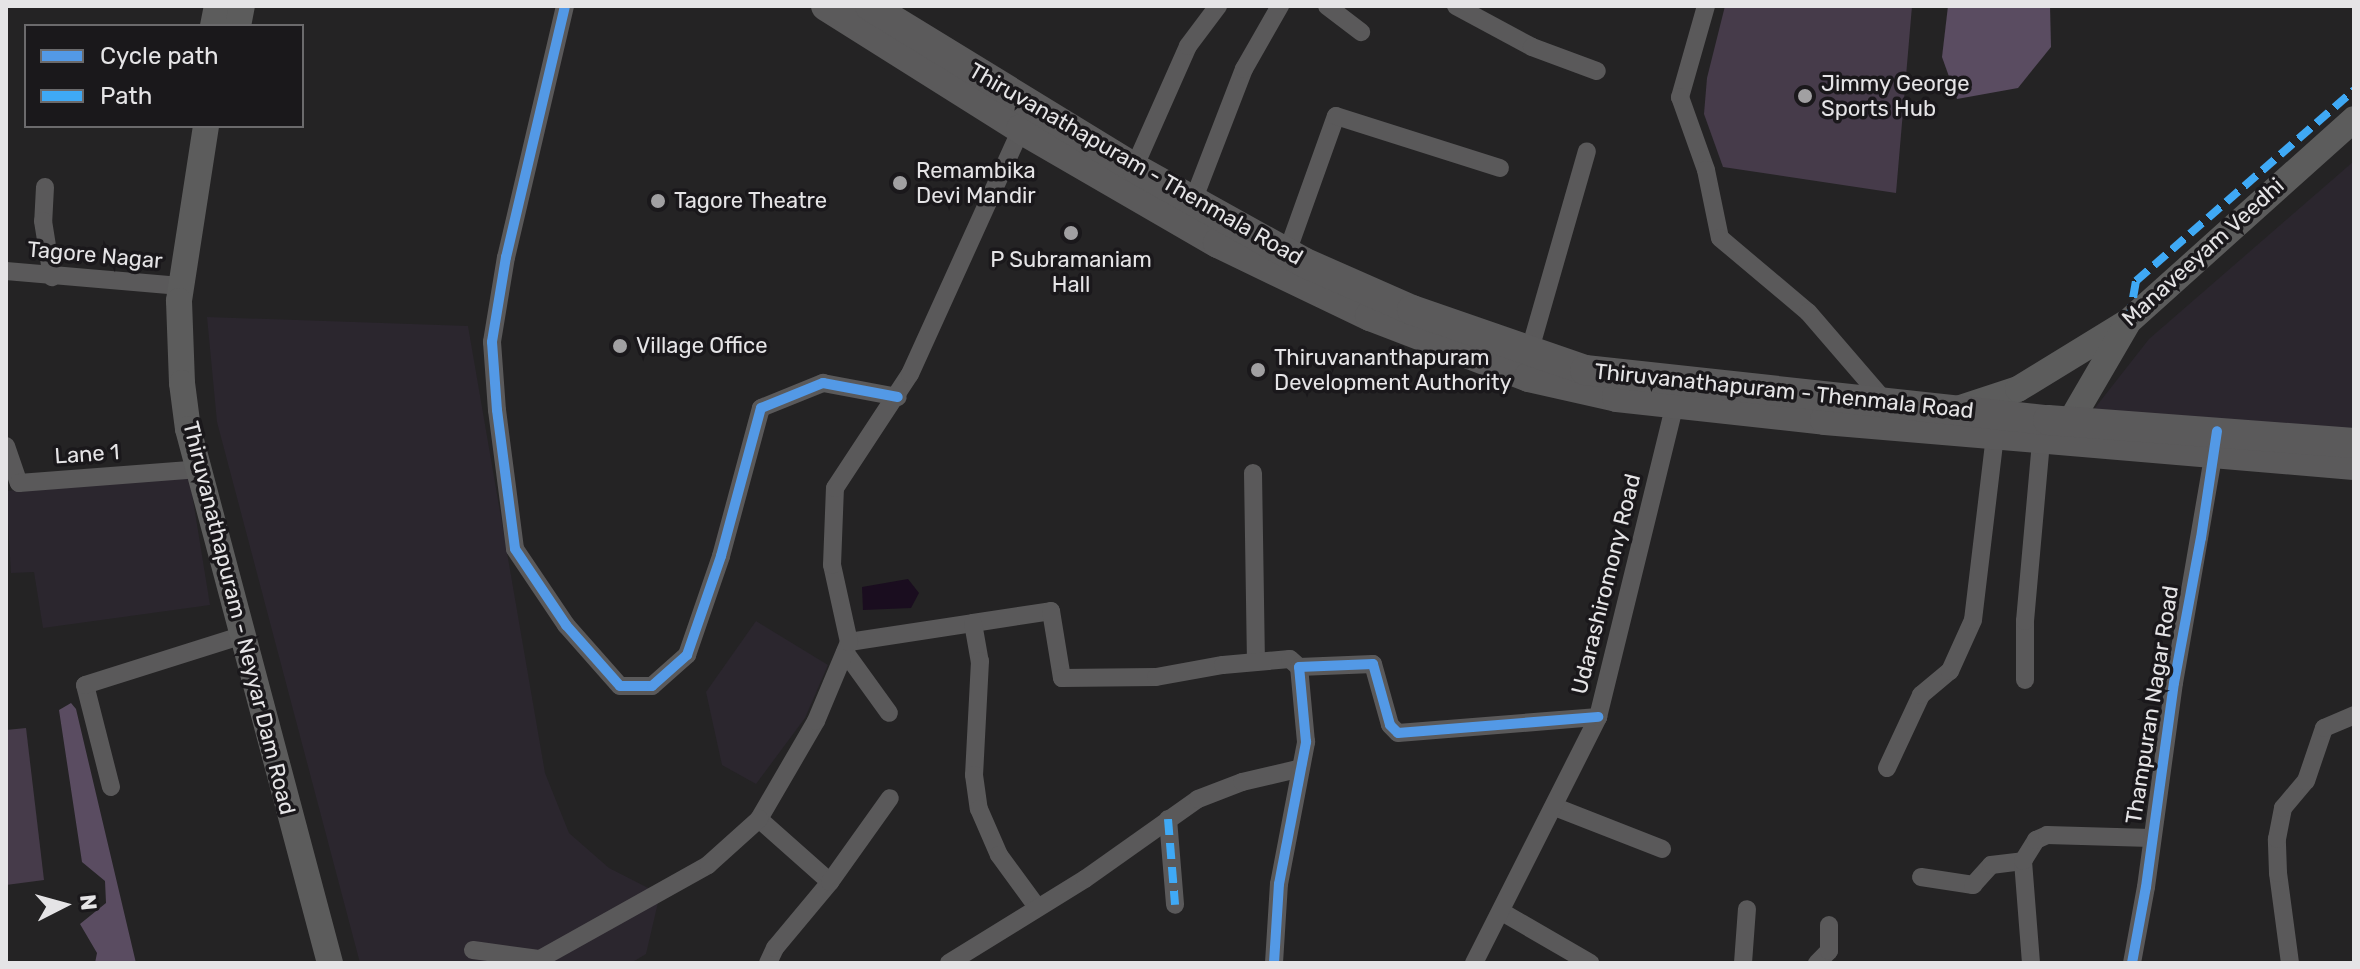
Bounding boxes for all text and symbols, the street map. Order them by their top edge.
legend [24,24,304,128]
text: Cycle path [100,42,219,70]
street label: Thiruvanathapuram - Thenmala Road [964,57,1308,271]
place label: Jimmy George Sports Hub [1821,70,1970,122]
text: Path [100,82,152,110]
marker: Jimmy George Sports Hub [1796,87,1814,105]
place label: Remambika Devi Mandir [916,157,1036,208]
street label: Manaveeyam Veedhi [2116,172,2290,332]
marker: Remambika Devi Mandir [891,174,909,192]
place label: Tagore Theatre [674,188,828,214]
marker: Tagore Theatre [649,192,667,210]
marker: P Subramaniam Hall [1062,224,1080,242]
street label: Tagore Nagar [26,236,164,274]
place label: P Subramaniam Hall [990,246,1152,298]
place label: Village Office [636,333,768,359]
marker: Village Office [611,337,629,355]
place label: Thiruvananthapuram Development Authority [1274,344,1512,396]
street label: Thiruvanathapuram - Thenmala Road [1593,358,1975,424]
marker: Thiruvananthapuram Development Authority [1249,361,1267,379]
street label: Thiruvanathapuram - Neyyar Dam Road [177,418,301,818]
street label: Lane 1 [54,439,120,469]
street label: Udarashiromony Road [1566,471,1646,697]
street label: Thampuran Nagar Road [2120,584,2184,826]
north arrow [24,865,104,945]
text: N [74,893,103,912]

